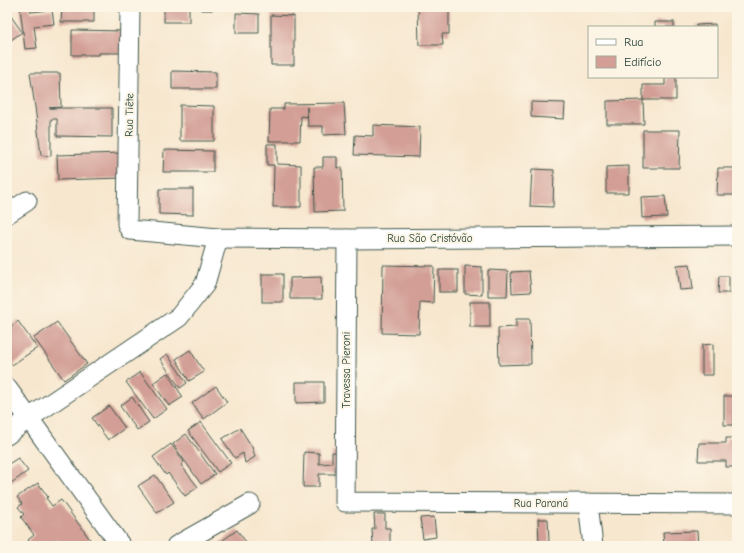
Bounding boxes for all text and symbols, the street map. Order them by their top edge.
legend [588,26,718,78]
text: Rua [624,35,643,49]
text: Edifício [624,55,661,69]
street label: Rua Tiête [123,93,136,137]
street label: Rua São Cristóvão [387,232,473,245]
street label: Travessa Pieroni [340,332,353,408]
street label: Rua Paraná [514,497,568,510]

